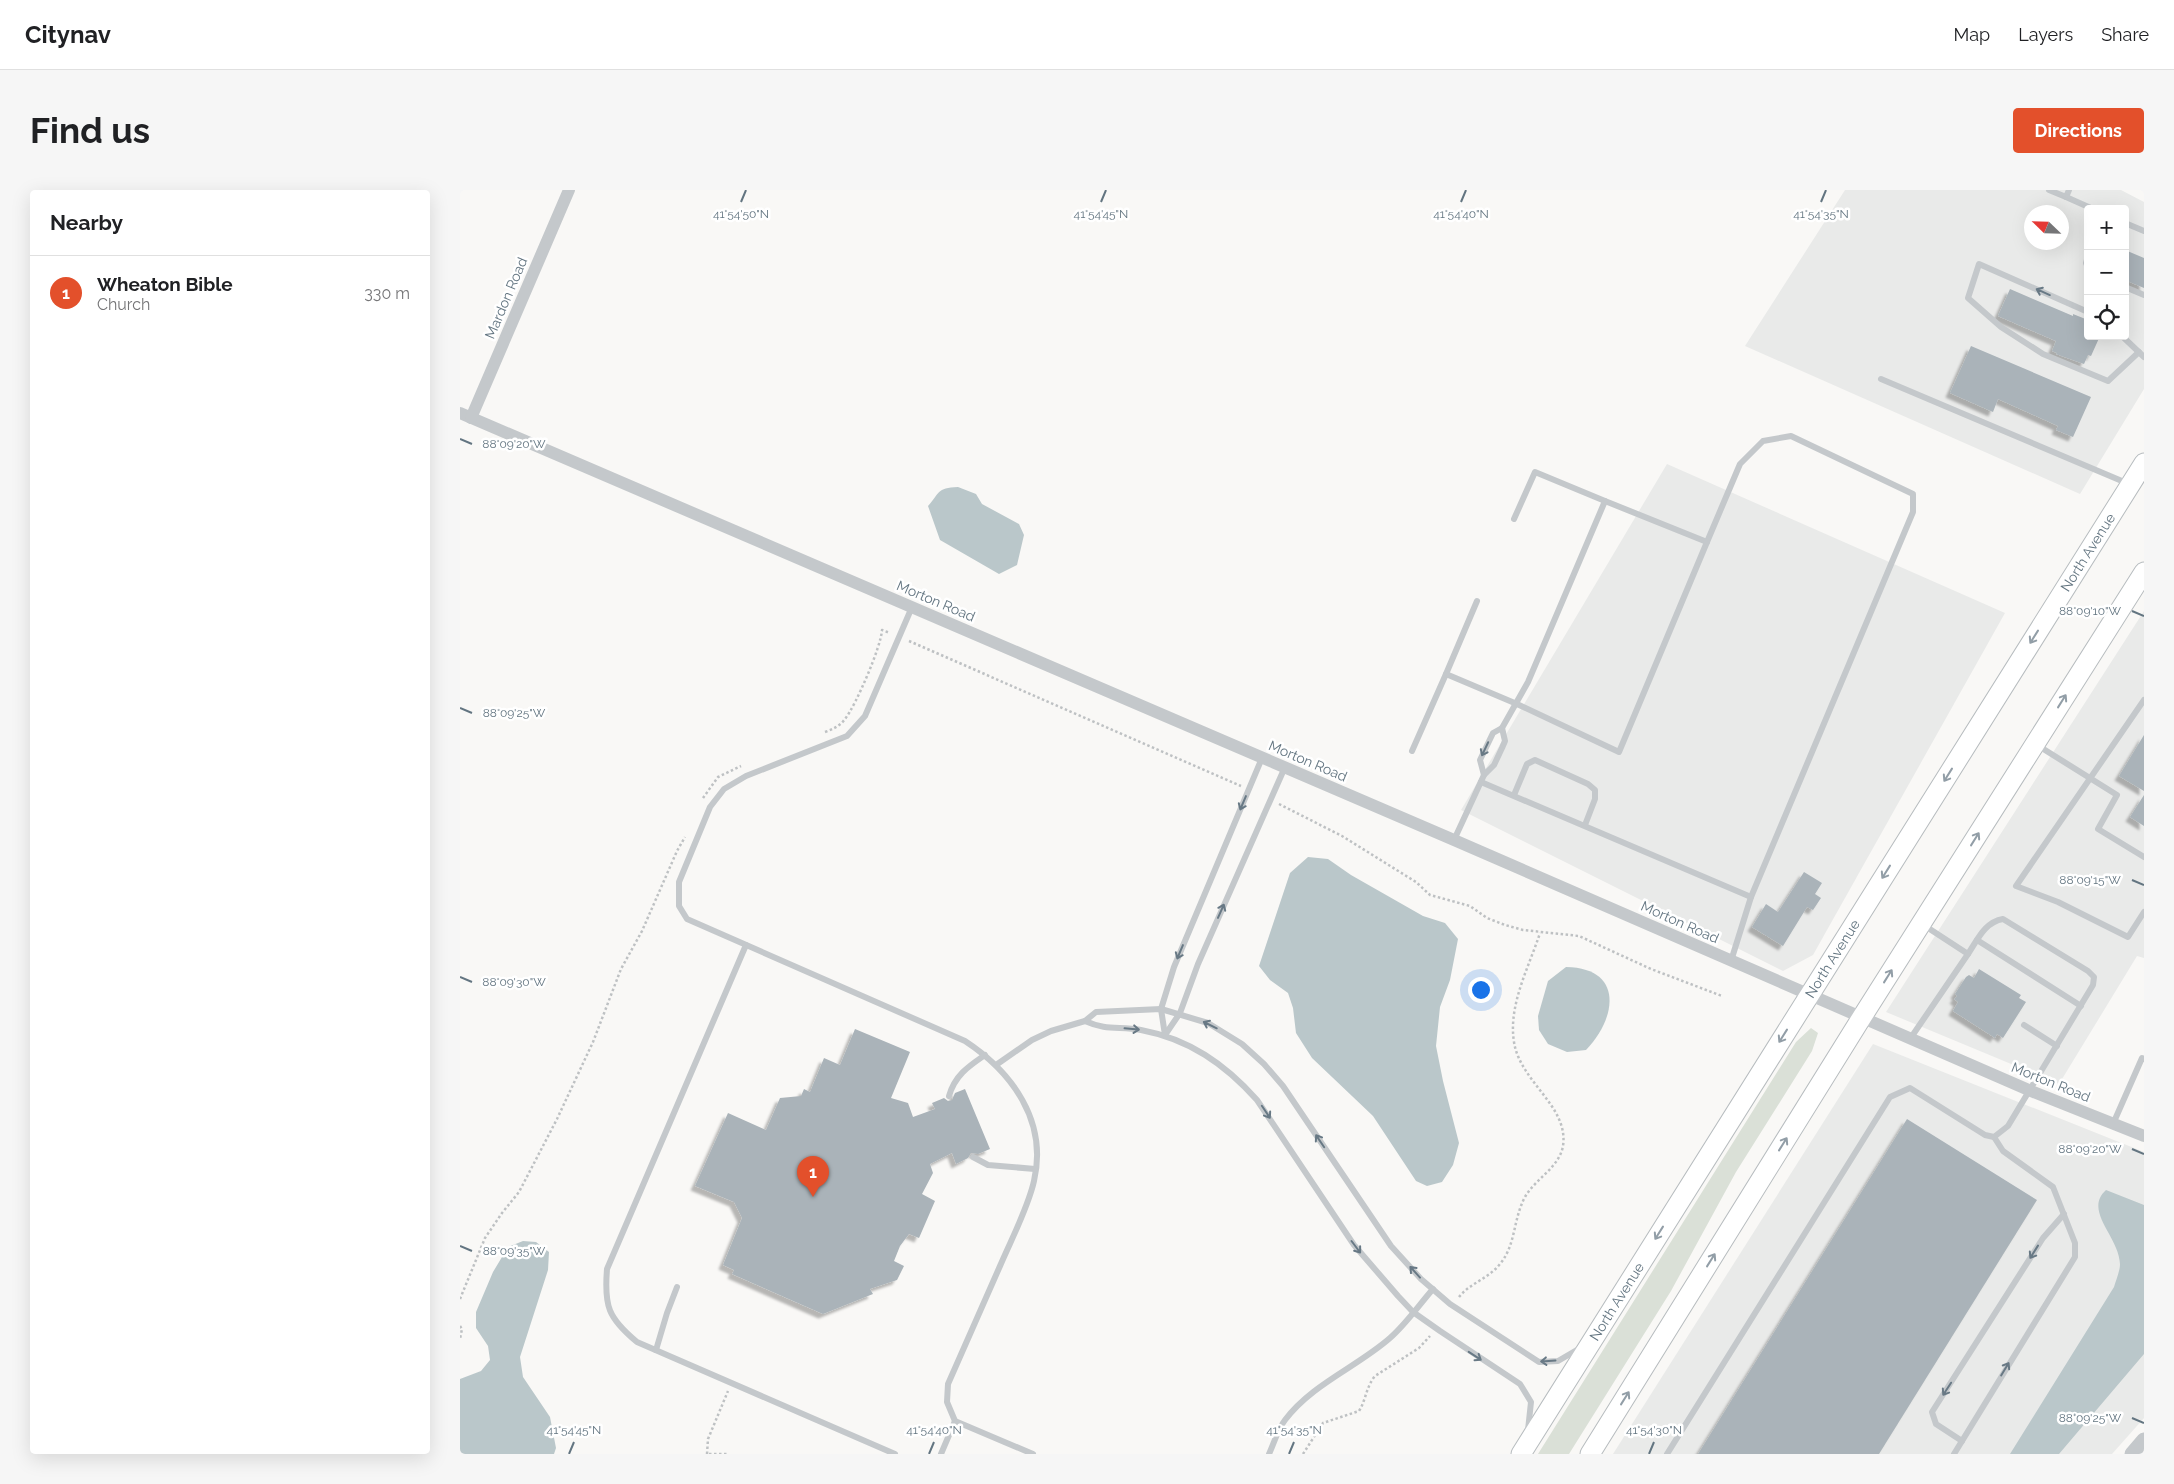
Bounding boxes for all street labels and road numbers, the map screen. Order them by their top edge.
street label: Mardon Road [482,255,530,341]
street label: North Avenue [2057,510,2118,594]
street label: Morton Road [894,577,978,625]
street label: Morton Road [1266,737,1350,785]
street label: Morton Road [1639,898,1721,946]
street label: North Avenue [1802,917,1863,1001]
street label: Morton Road [2009,1059,2093,1105]
street label: North Avenue [1586,1260,1647,1344]

